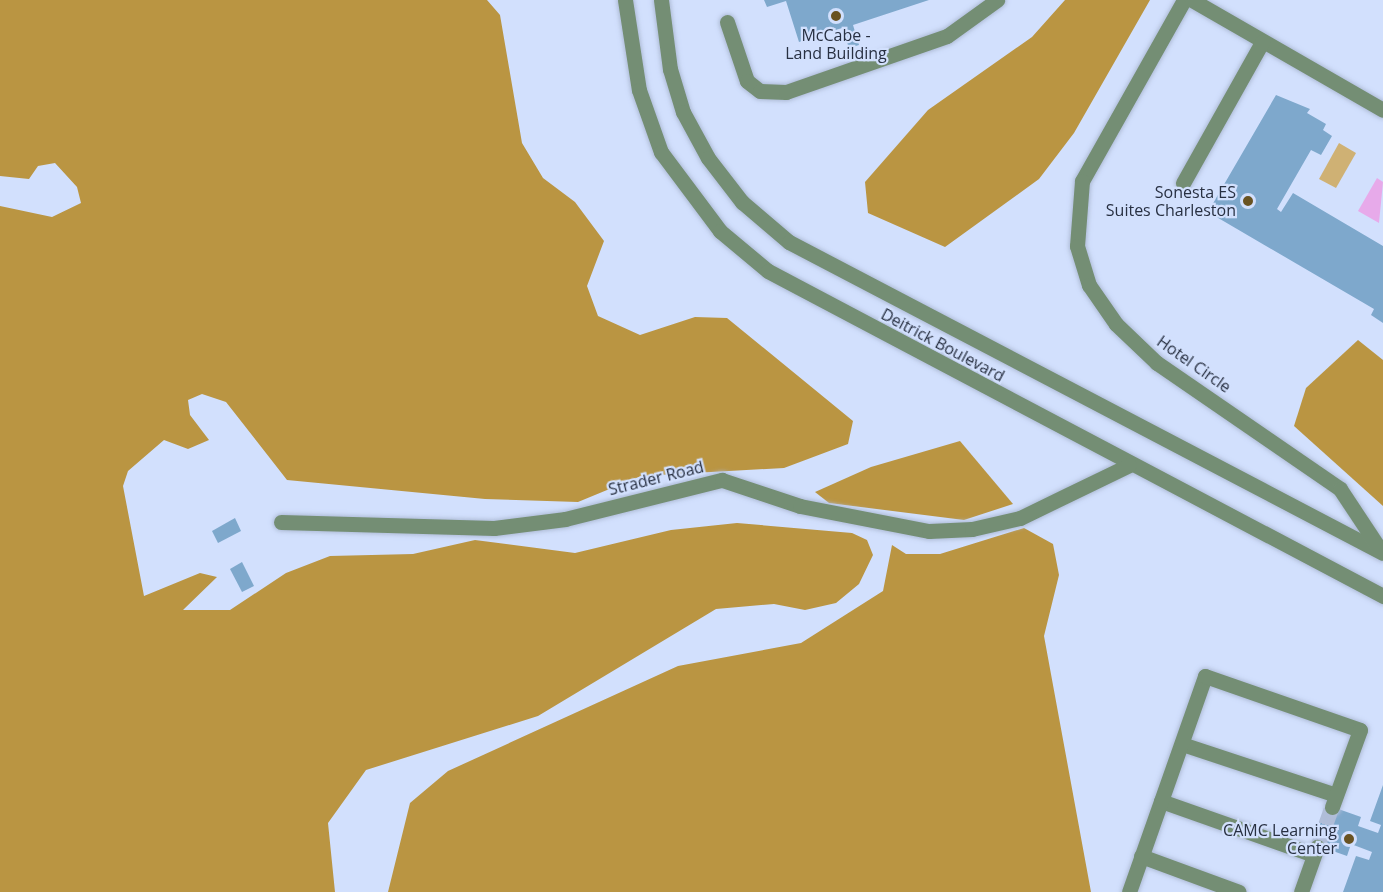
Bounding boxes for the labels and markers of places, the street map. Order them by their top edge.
marker: McCabe - Land Building [829,9,843,23]
place label: McCabe - Land Building [785,25,887,63]
place label: Sonesta ES Suites Charleston [1106,182,1236,220]
marker: Sonesta ES Suites Charleston [1241,194,1255,208]
place label: CAMC Learning Center [1223,820,1337,858]
marker: CAMC Learning Center [1342,832,1356,846]

